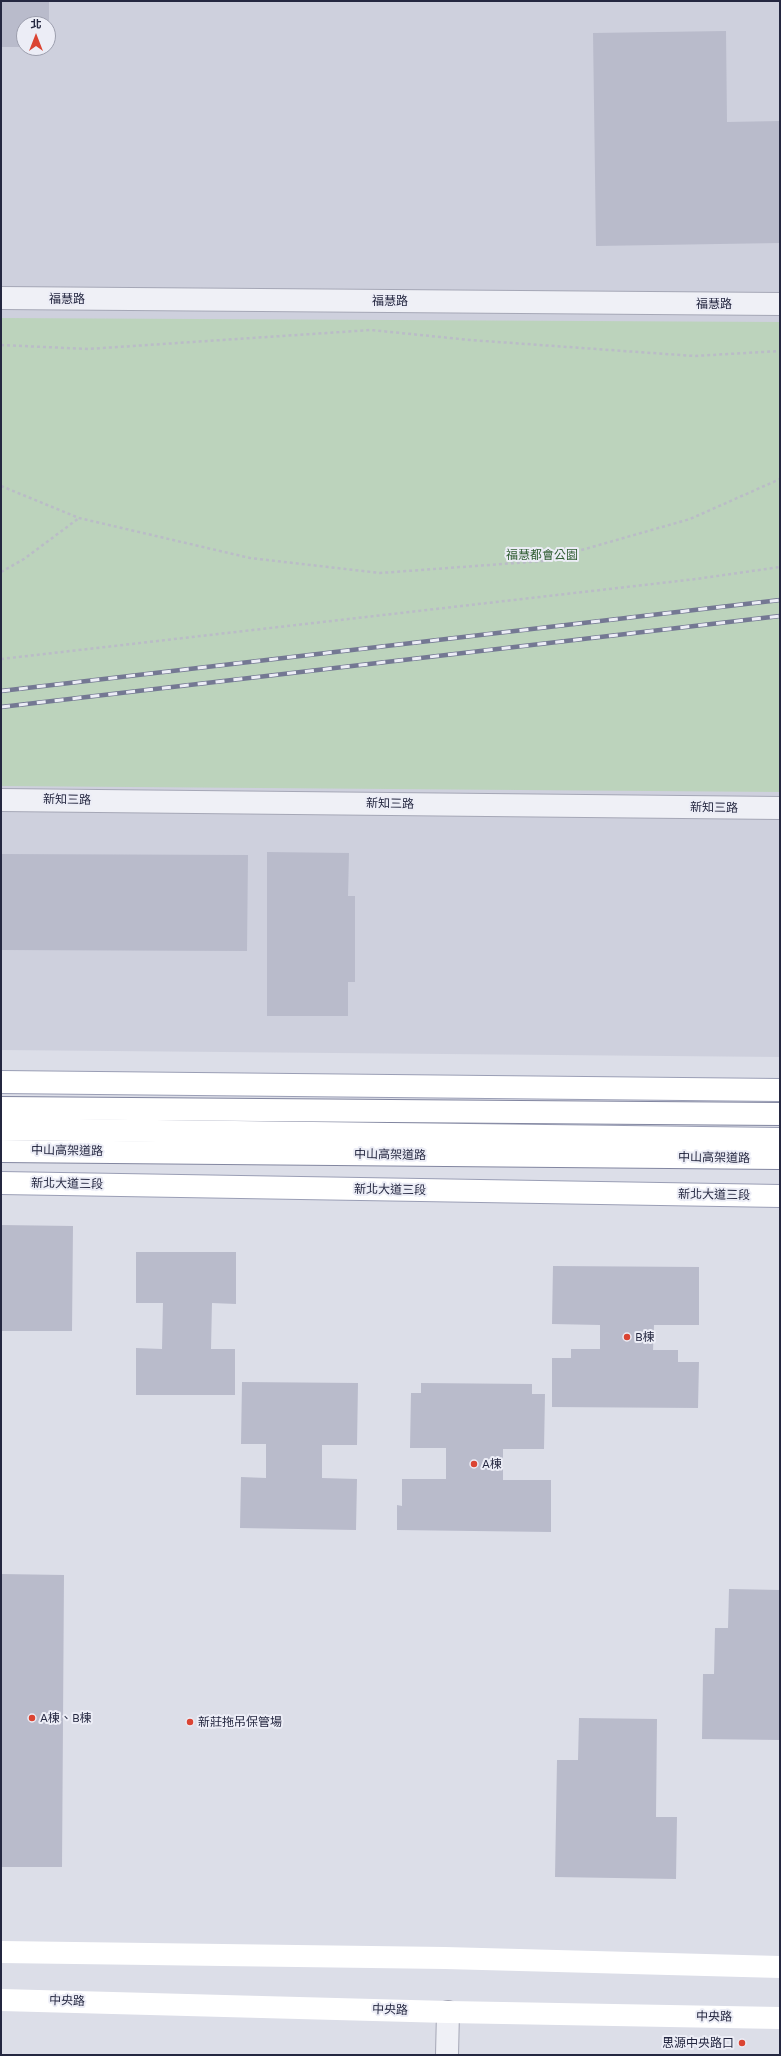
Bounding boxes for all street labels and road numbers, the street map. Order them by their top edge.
street label: 福慧路 [49,292,85,306]
street label: 福慧路 [372,294,408,308]
street label: 福慧路 [696,297,732,311]
street label: 新知三路 [43,792,91,808]
street label: 新知三路 [366,796,414,812]
street label: 新知三路 [690,800,738,816]
street label: 中山高架道路 [31,1143,103,1159]
street label: 中山高架道路 [354,1147,426,1163]
street label: 中山高架道路 [678,1150,750,1166]
street label: 新北大道三段 [31,1176,103,1192]
street label: 新北大道三段 [354,1182,426,1198]
street label: 新北大道三段 [678,1187,750,1203]
street label: 中央路 [49,1993,85,2009]
street label: 中央路 [372,2002,408,2018]
street label: 中央路 [696,2009,732,2025]

